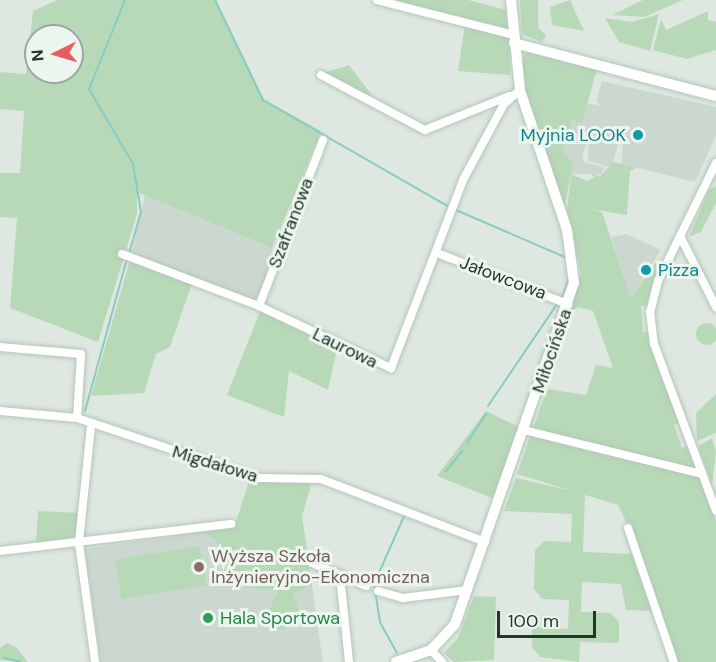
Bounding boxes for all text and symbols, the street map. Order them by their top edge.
north arrow [24,24,84,84]
text: N [27,49,49,62]
place label: Myjnia LOOK [521,124,626,146]
marker: Myjnia LOOK [631,128,645,142]
street label: Szafranowa [264,175,318,271]
street label: Jałowcowa [457,252,549,304]
place label: Pizza [658,259,699,281]
marker: Pizza [639,263,653,277]
street label: Miłocińska [528,306,576,396]
street label: Laurowa [309,323,381,373]
street label: Migdałowa [170,441,260,487]
place label: Wyższa Szkoła Inżynieryjno-Ekonomiczna [211,546,430,588]
marker: Wyższa Szkoła Inżynieryjno-Ekonomiczna [192,560,206,574]
scale bar [500,599,599,637]
place label: Hala Sportowa [220,607,340,629]
text: 100 m [508,609,559,633]
marker: Hala Sportowa [201,611,215,625]

